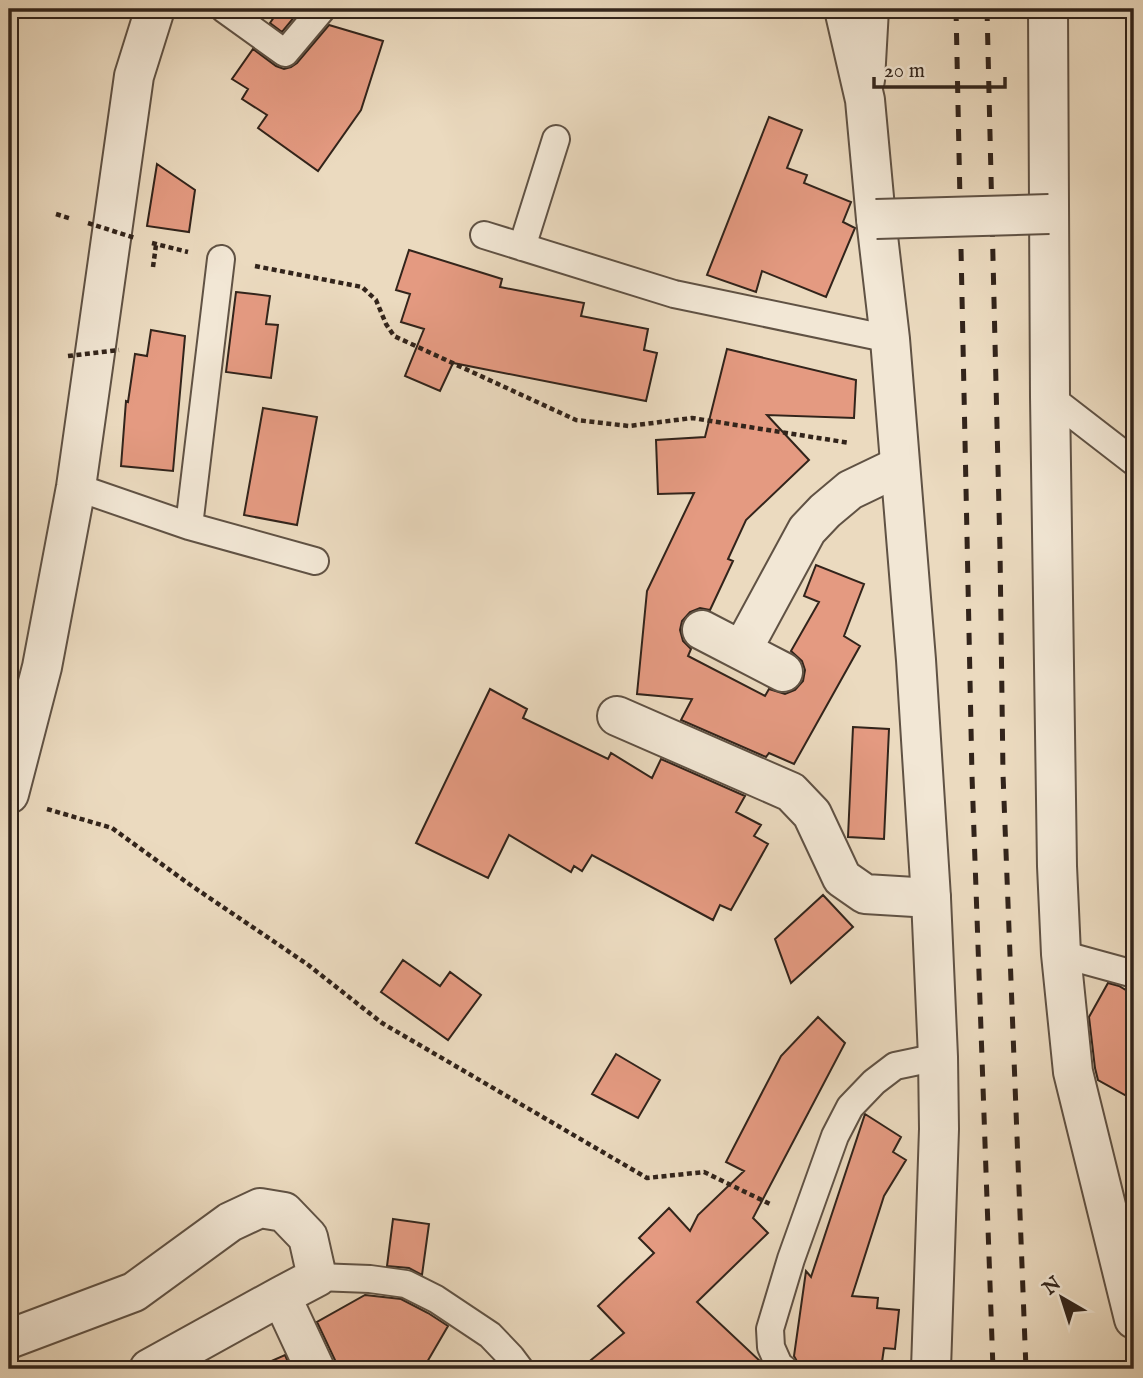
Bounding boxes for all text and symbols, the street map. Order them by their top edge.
scale bar [874,46,1005,90]
text: 20 m [884,58,925,85]
north arrow [1028,1262,1098,1332]
text: N [1038,1271,1067,1301]

